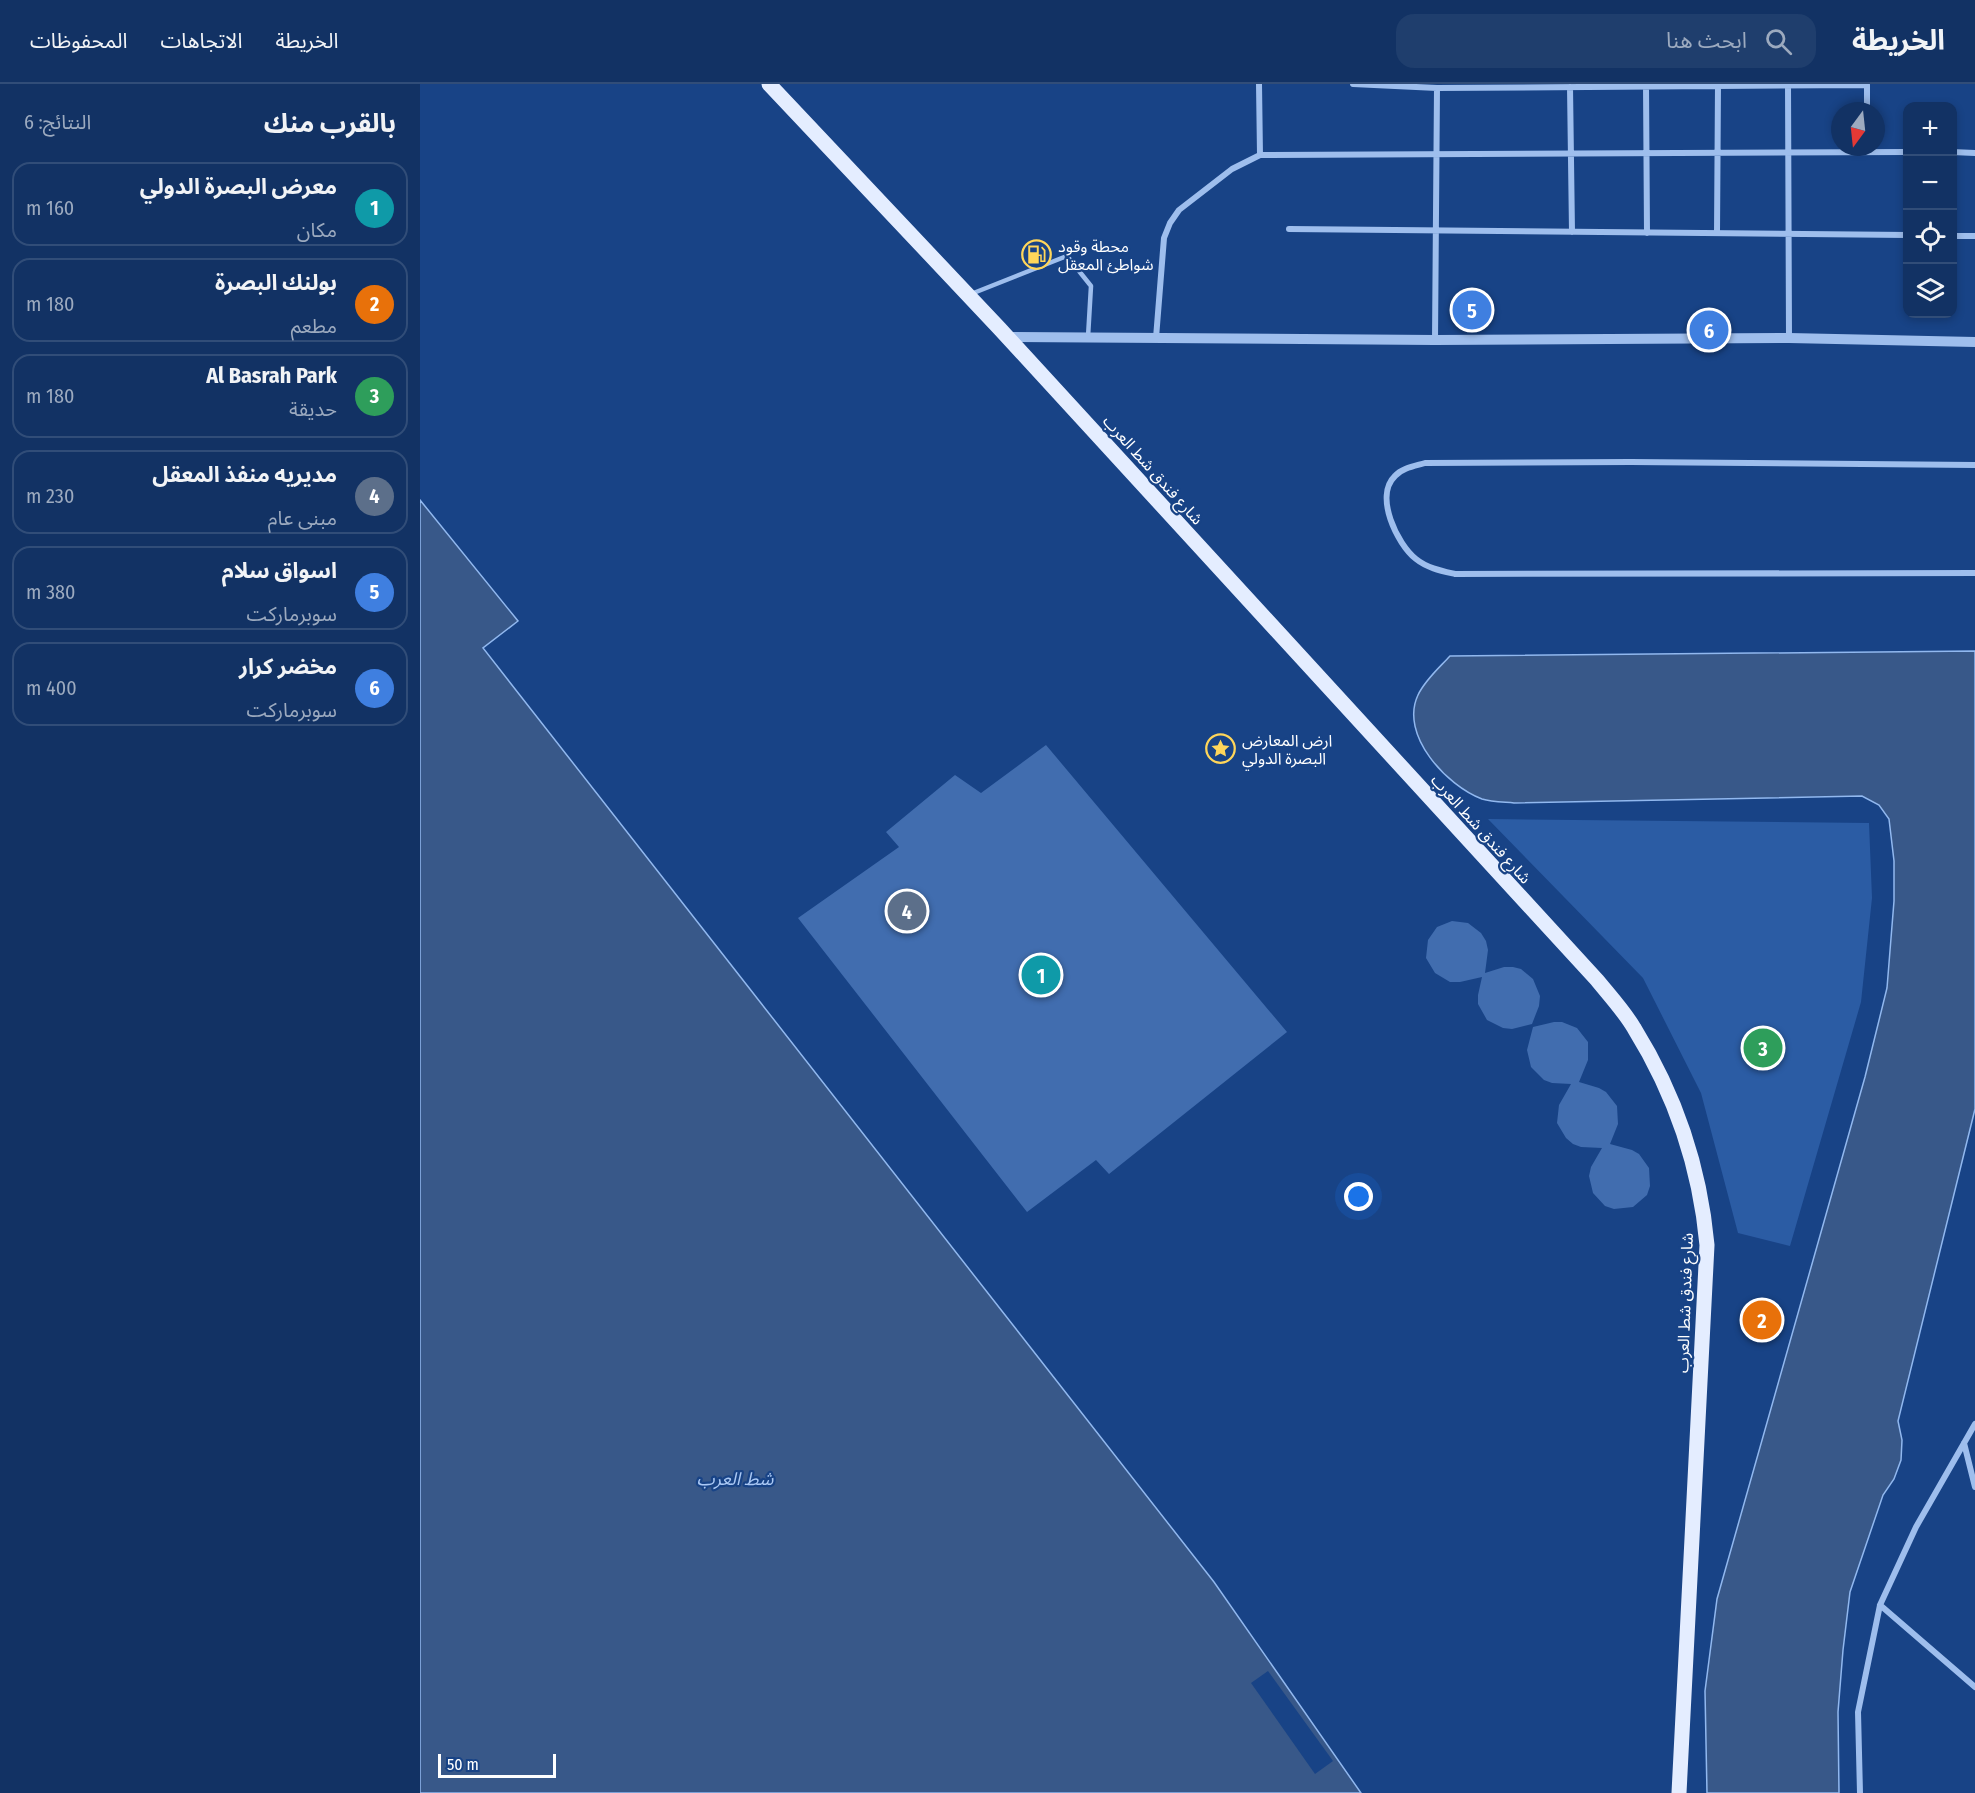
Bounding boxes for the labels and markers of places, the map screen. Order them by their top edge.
place label: محطة وقود شواطئ المعقل [1058,237,1153,274]
fuel station icon: محطة وقود شواطئ المعقل [1021,239,1053,271]
pin: 5 [1452,288,1492,332]
pin: 6 [1690,308,1728,352]
place label: ارض المعارض البصرة الدولي [1242,731,1332,770]
place icon: ارض المعارض البصرة الدولي [1205,733,1237,765]
pin: 4 [888,888,926,934]
pin: 1 [1022,952,1060,998]
pin: 3 [1744,1026,1782,1070]
pin: 2 [1742,1298,1782,1342]

